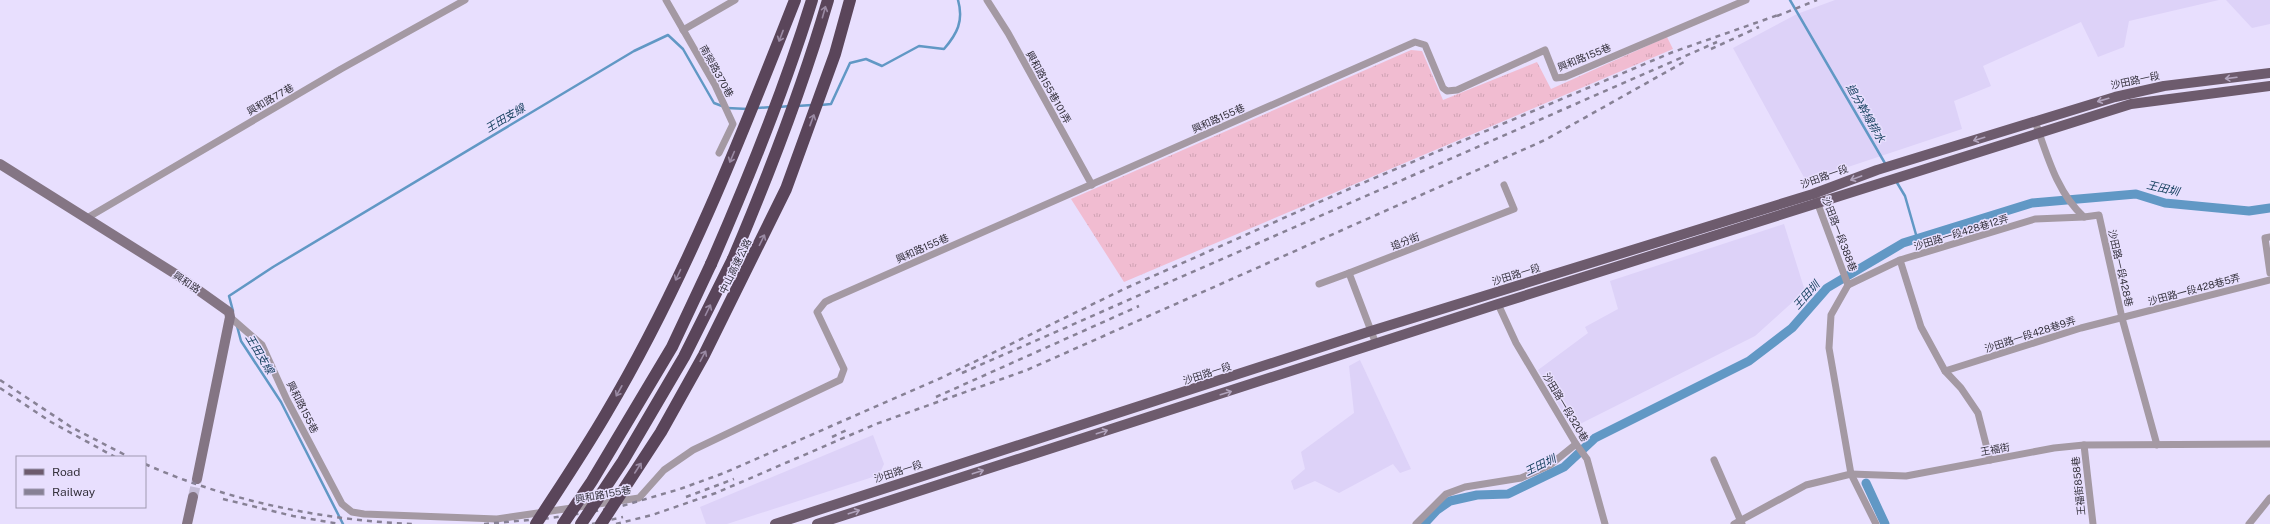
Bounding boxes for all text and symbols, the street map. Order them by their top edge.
one-way arrow [821,6,828,19]
one-way arrow [777,30,785,42]
street label: 興和路155巷 [1555,41,1613,73]
street label: 南榮路370巷 [698,43,736,99]
street label: 興和路155巷101弄 [1024,49,1074,125]
street label: 沙田路一段 [2109,69,2161,91]
one-way arrow [2225,74,2238,81]
street label: 興和路77巷 [244,81,296,117]
water label: 追分幹線排水 [1844,81,1888,145]
one-way arrow [2097,97,2110,104]
water label: 王田支線 [483,100,529,134]
street label: 興和路155巷 [1190,101,1246,135]
one-way arrow [809,114,817,126]
one-way arrow [1974,135,1986,143]
one-way arrow [728,150,735,162]
street label: 沙田路一段 [1798,162,1850,190]
one-way arrow [1849,175,1862,182]
water label: 王田圳 [2146,178,2182,198]
street label: 沙田路一段388巷 [1820,195,1860,273]
street label: 沙田路一段428巷12弄 [1912,212,2010,252]
street label: 沙田路一段428巷 [2106,228,2136,308]
street label: 追分街 [1389,230,1421,252]
street label: 興和路155巷 [894,231,950,265]
one-way arrow [758,234,766,246]
street label: 中山高速公路 [716,236,754,296]
street label: 沙田路一段 [1490,261,1542,287]
street label: 興和路 [171,269,203,295]
one-way arrow [674,269,681,281]
street label: 沙田路一段428巷5弄 [2146,271,2242,307]
water label: 王田圳 [1791,277,1823,311]
one-way arrow [705,304,712,316]
street label: 沙田路一段428巷9弄 [1983,314,2077,354]
water label: 王田支線 [244,332,278,378]
one-way arrow [700,350,708,362]
street label: 沙田路一段 [1181,360,1233,386]
street label: 沙田路一段320巷 [1541,370,1591,444]
street label: 興和路155巷 [285,379,321,435]
one-way arrow [614,384,622,396]
one-way arrow [1219,389,1232,396]
one-way arrow [1095,428,1107,436]
street label: 王福街 [1979,440,2011,458]
water label: 王田圳 [1523,451,1559,478]
legend [16,456,146,508]
street label: 王福街858巷 [2069,456,2087,516]
street label: 沙田路一段 [872,458,924,484]
one-way arrow [634,462,642,474]
text: Road [52,465,80,479]
one-way arrow [971,468,984,475]
street label: 興和路155巷 [574,483,632,505]
text: Railway [52,485,96,499]
one-way arrow [847,508,860,515]

